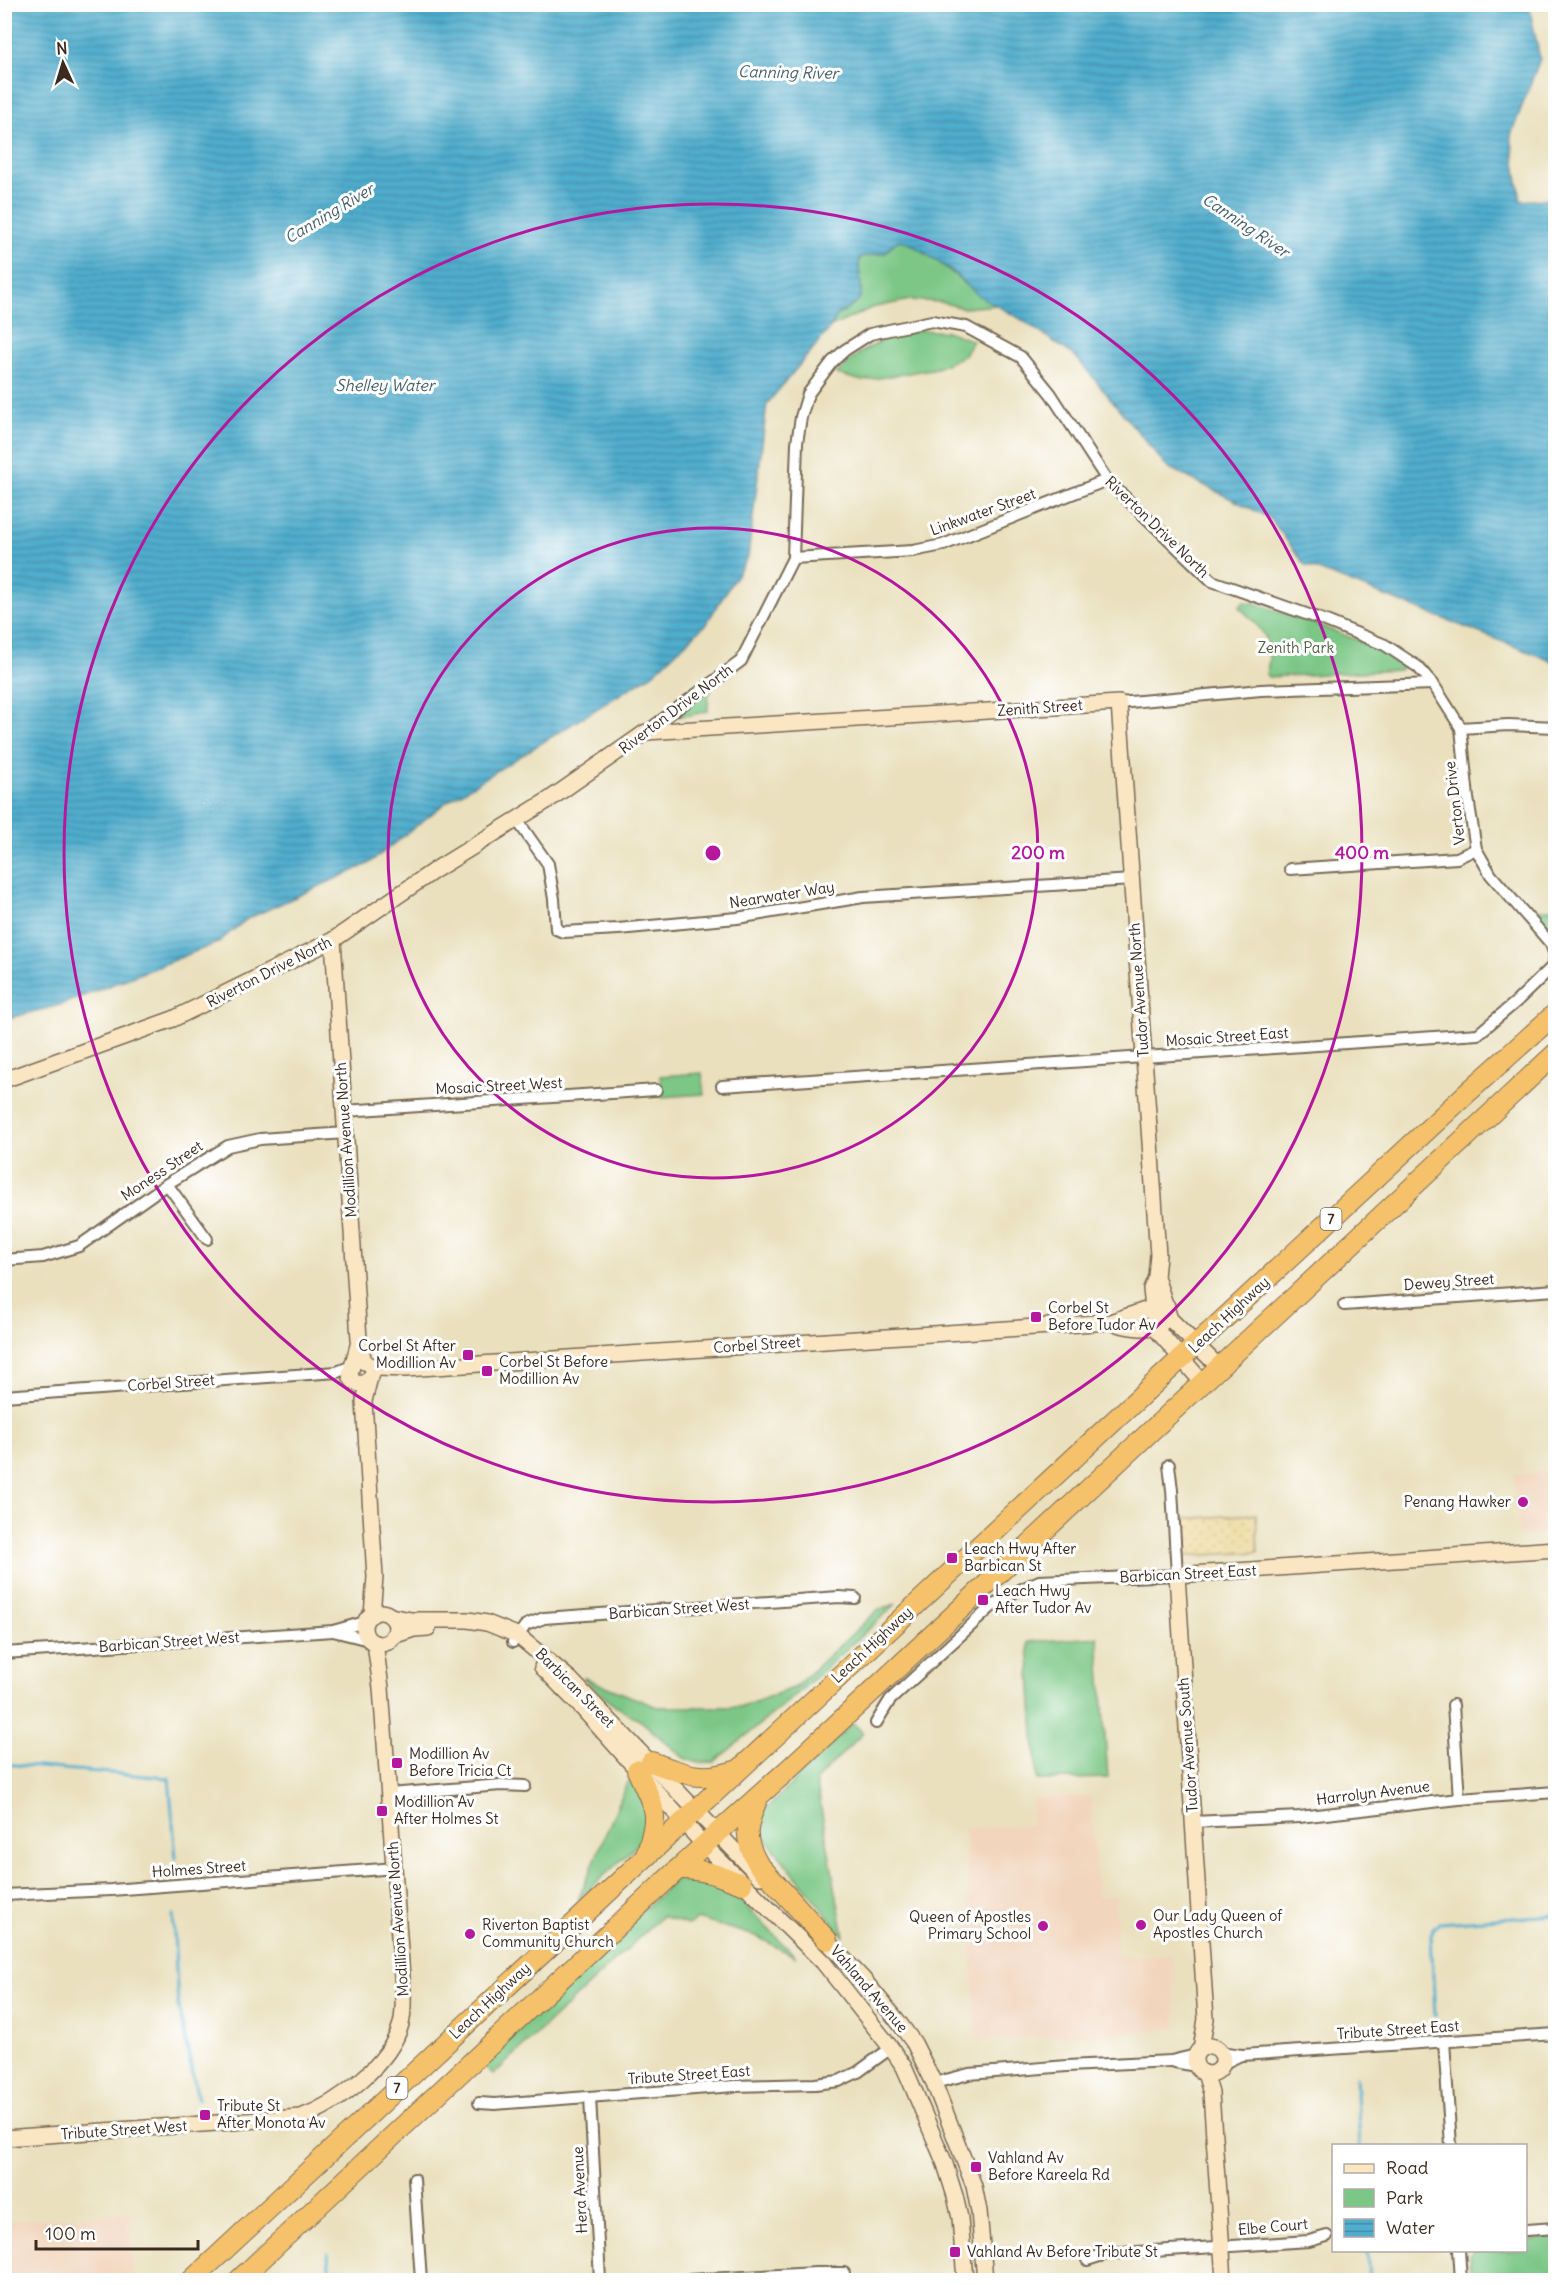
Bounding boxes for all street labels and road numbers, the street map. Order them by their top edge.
street label: Riverton Drive North [1101,472,1214,582]
street label: Linkwater Street [927,484,1038,539]
street label: Riverton Drive North [615,659,737,758]
street label: Zenith Street [997,695,1083,720]
street label: Verton Drive [1440,760,1469,846]
street label: Nearwater Way [728,877,836,912]
street label: Tudor Avenue North [1124,922,1153,1058]
street label: Riverton Drive North [203,932,335,1011]
street label: Mosaic Street East [1165,1023,1289,1050]
street label: Modillion Avenue North [331,1061,360,1218]
street label: Mosaic Street West [435,1073,563,1098]
street label: Moness Street [117,1136,206,1205]
road number: 7 [1320,1208,1342,1230]
street label: Dewey Street [1403,1269,1495,1294]
street label: Leach Highway [1184,1272,1273,1357]
street label: Corbel Street [713,1332,801,1357]
street label: Corbel Street [127,1370,215,1395]
street label: Barbican Street East [1119,1560,1257,1587]
street label: Barbican Street West [608,1594,750,1623]
street label: Leach Highway [827,1602,916,1687]
street label: Barbican Street West [98,1627,240,1656]
street label: Barbican Street [532,1644,619,1731]
street label: Tudor Avenue South [1173,1676,1202,1813]
street label: Harrolyn Avenue [1315,1776,1431,1809]
street label: Modillion Avenue North [383,1840,412,1997]
street label: Holmes Street [151,1856,247,1881]
street label: Vahland Avenue [826,1941,912,2036]
street label: Leach Highway [445,1958,534,2043]
street label: Tribute Street East [1336,2016,1460,2043]
street label: Tribute Street East [627,2061,751,2088]
road number: 7 [386,2077,408,2099]
street label: Tribute Street West [60,2116,188,2143]
street label: Hera Avenue [568,2146,591,2234]
street label: Elbe Court [1237,2214,1309,2239]

